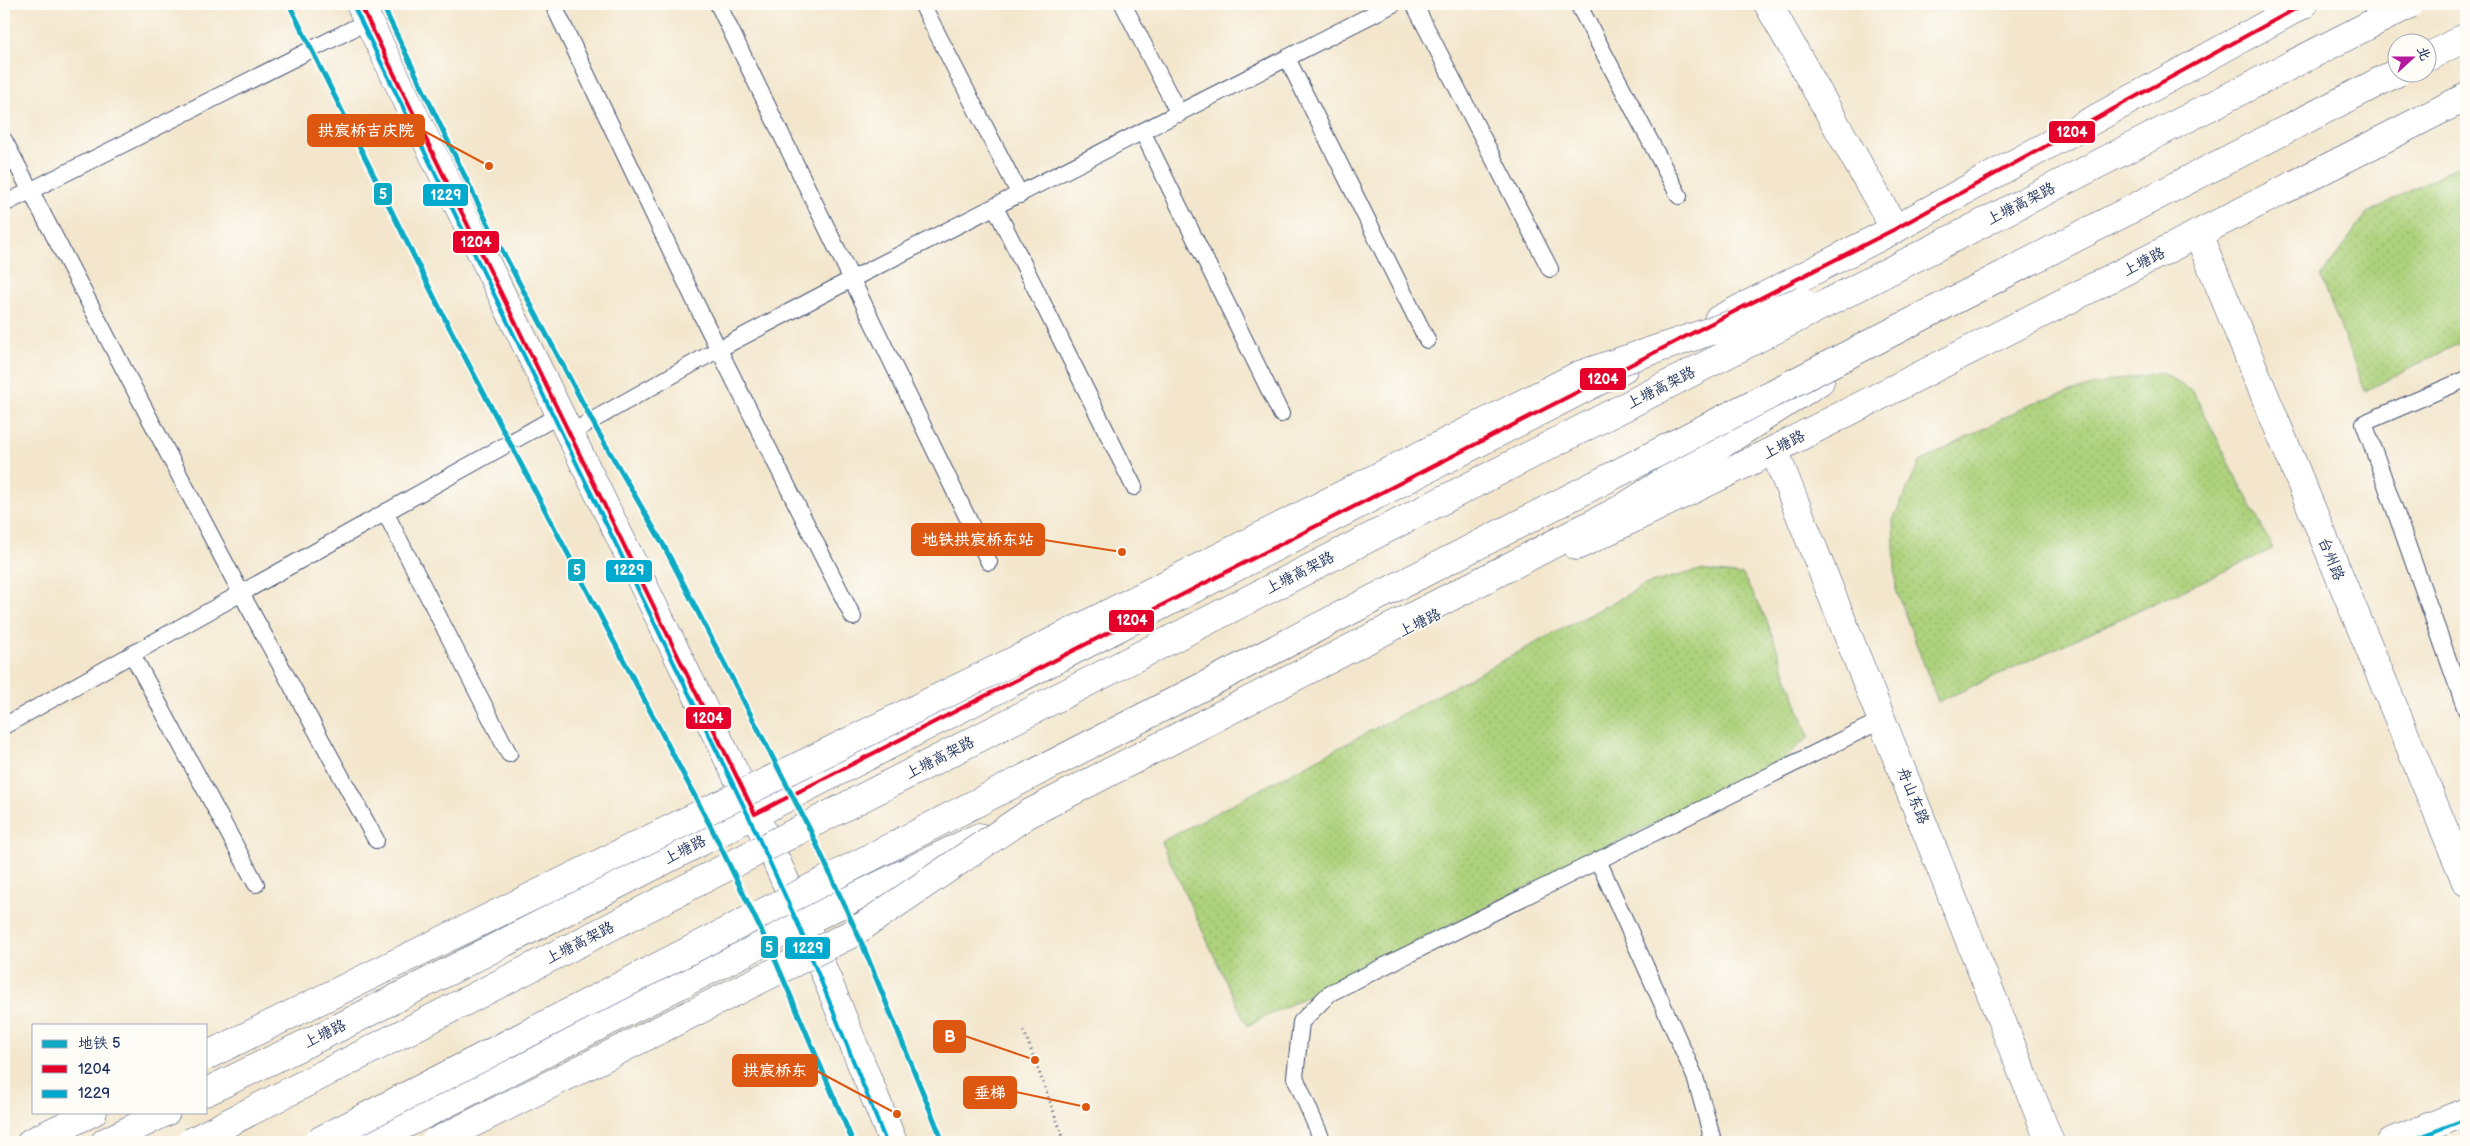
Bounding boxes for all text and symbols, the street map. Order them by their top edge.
north arrow [2388,32,2438,82]
text: 北 [2413,44,2434,63]
callout: 拱宸桥吉庆院 [308,115,424,146]
line badge: 1204 [2048,120,2096,144]
text: 拱宸桥吉庆院 [318,122,414,141]
text: 1204 [2057,124,2088,141]
street label: 上塘高架路 [1983,179,2059,229]
line badge: 5 [373,182,393,206]
line badge: 1229 [422,183,469,207]
text: 5 [379,186,387,203]
text: 1229 [431,187,461,204]
line badge: 1204 [452,230,500,254]
text: 1204 [461,234,492,251]
street label: 上塘路 [2120,243,2168,281]
street label: 上塘高架路 [1623,363,1699,413]
line badge: 1204 [1579,367,1627,391]
text: 1204 [1588,371,1619,388]
street label: 上塘路 [1760,426,1808,464]
callout: 地铁拱宸桥东站 [912,524,1044,555]
text: 地铁拱宸桥东站 [922,531,1034,550]
street label: 台州路 [2314,535,2348,583]
street label: 上塘高架路 [1262,548,1338,598]
line badge: 5 [567,558,586,582]
line badge: 1229 [605,559,653,583]
text: 5 [573,562,581,579]
text: 1229 [614,562,644,579]
street label: 上塘路 [1396,605,1444,641]
line badge: 1204 [1108,609,1155,633]
text: 1204 [1117,612,1148,629]
line badge: 1204 [685,706,732,730]
text: 1204 [693,710,724,727]
street label: 上塘高架路 [902,733,978,783]
street label: 舟山东路 [1893,765,1933,827]
street label: 上塘路 [661,831,709,869]
street label: 上塘高架路 [542,918,618,968]
line badge: 5 [760,935,779,959]
line badge: 1229 [784,936,831,960]
text: 5 [765,939,773,956]
text: 1229 [793,940,823,957]
street label: 上塘路 [301,1016,349,1052]
callout: B [934,1021,965,1052]
legend [32,1024,208,1114]
text: B [944,1028,956,1047]
text: 地铁 5 [78,1034,121,1053]
callout: 拱宸桥东 [733,1055,817,1086]
text: 1204 [78,1060,111,1079]
text: 拱宸桥东 [743,1062,807,1081]
callout: 垂梯 [964,1077,1016,1108]
text: 1229 [78,1084,110,1103]
text: 垂梯 [974,1084,1006,1103]

